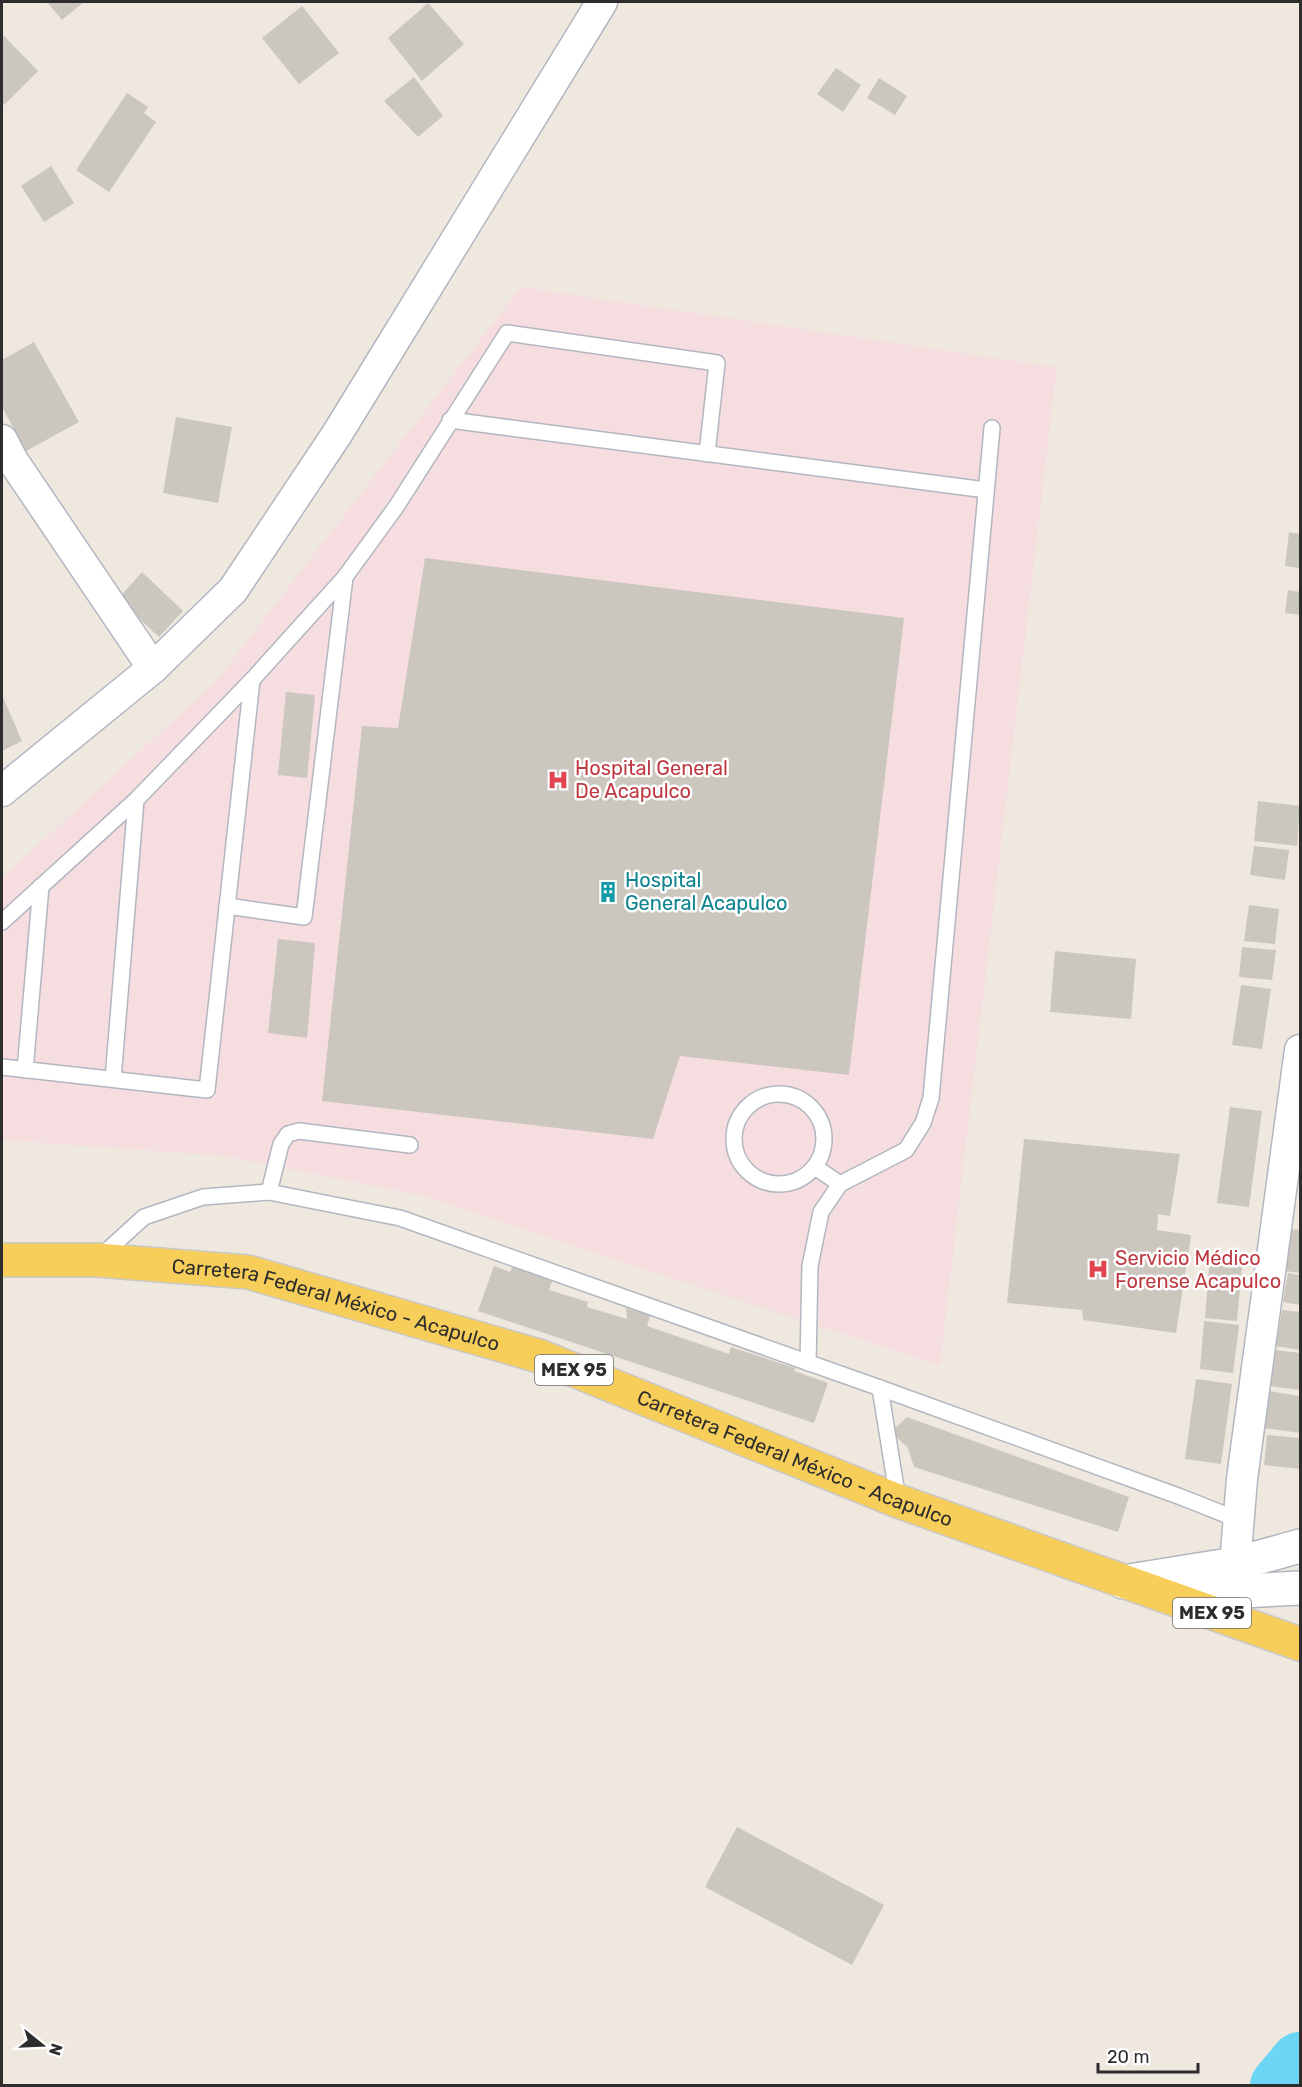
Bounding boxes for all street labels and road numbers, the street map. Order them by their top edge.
street label: Carretera Federal México - Acapulco [171,1254,502,1356]
road number: MEX 95 [535,1355,613,1385]
street label: Carretera Federal México - Acapulco [634,1385,956,1532]
road number: MEX 95 [1173,1598,1251,1628]

